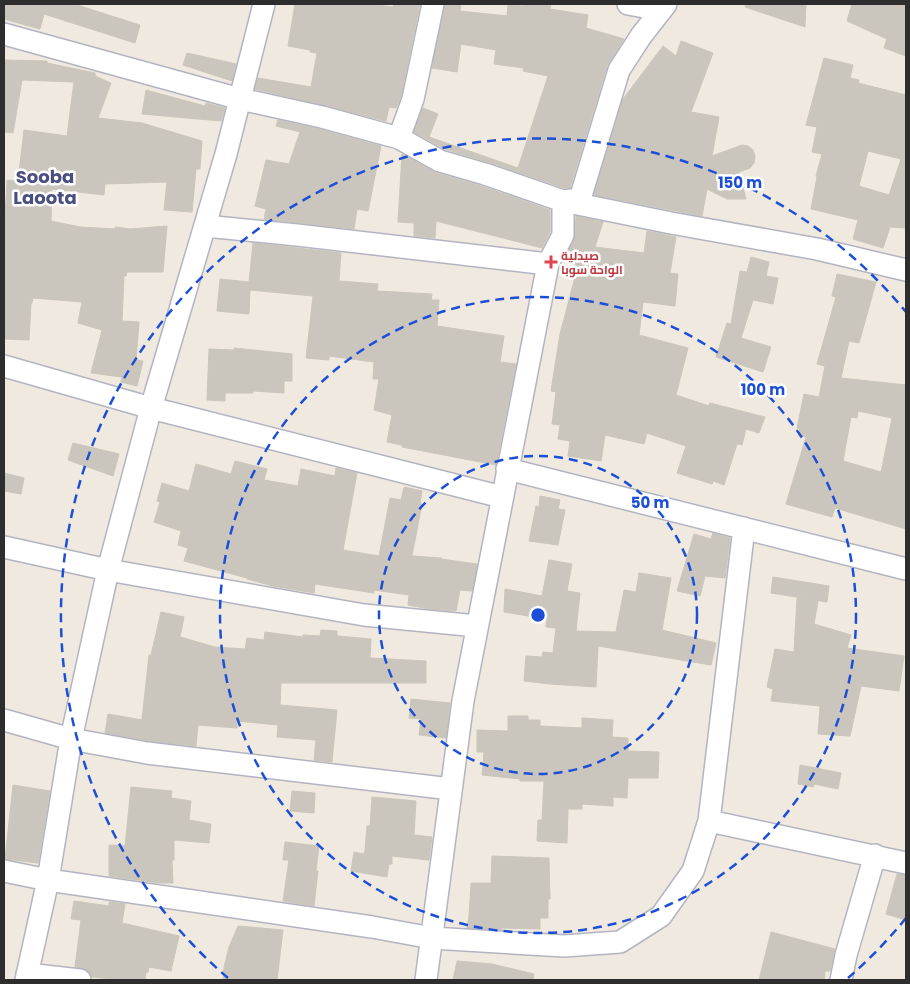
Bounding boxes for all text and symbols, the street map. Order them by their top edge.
district label: Sooba Laoota [13,164,77,210]
text: 150 m [718,172,762,193]
place label: صيدلية الواحة سوبا [561,247,623,278]
marker: صيدلية الواحة سوبا [545,256,557,268]
text: 100 m [741,379,785,400]
text: 50 m [631,492,669,513]
centre of rings [529,606,547,624]

